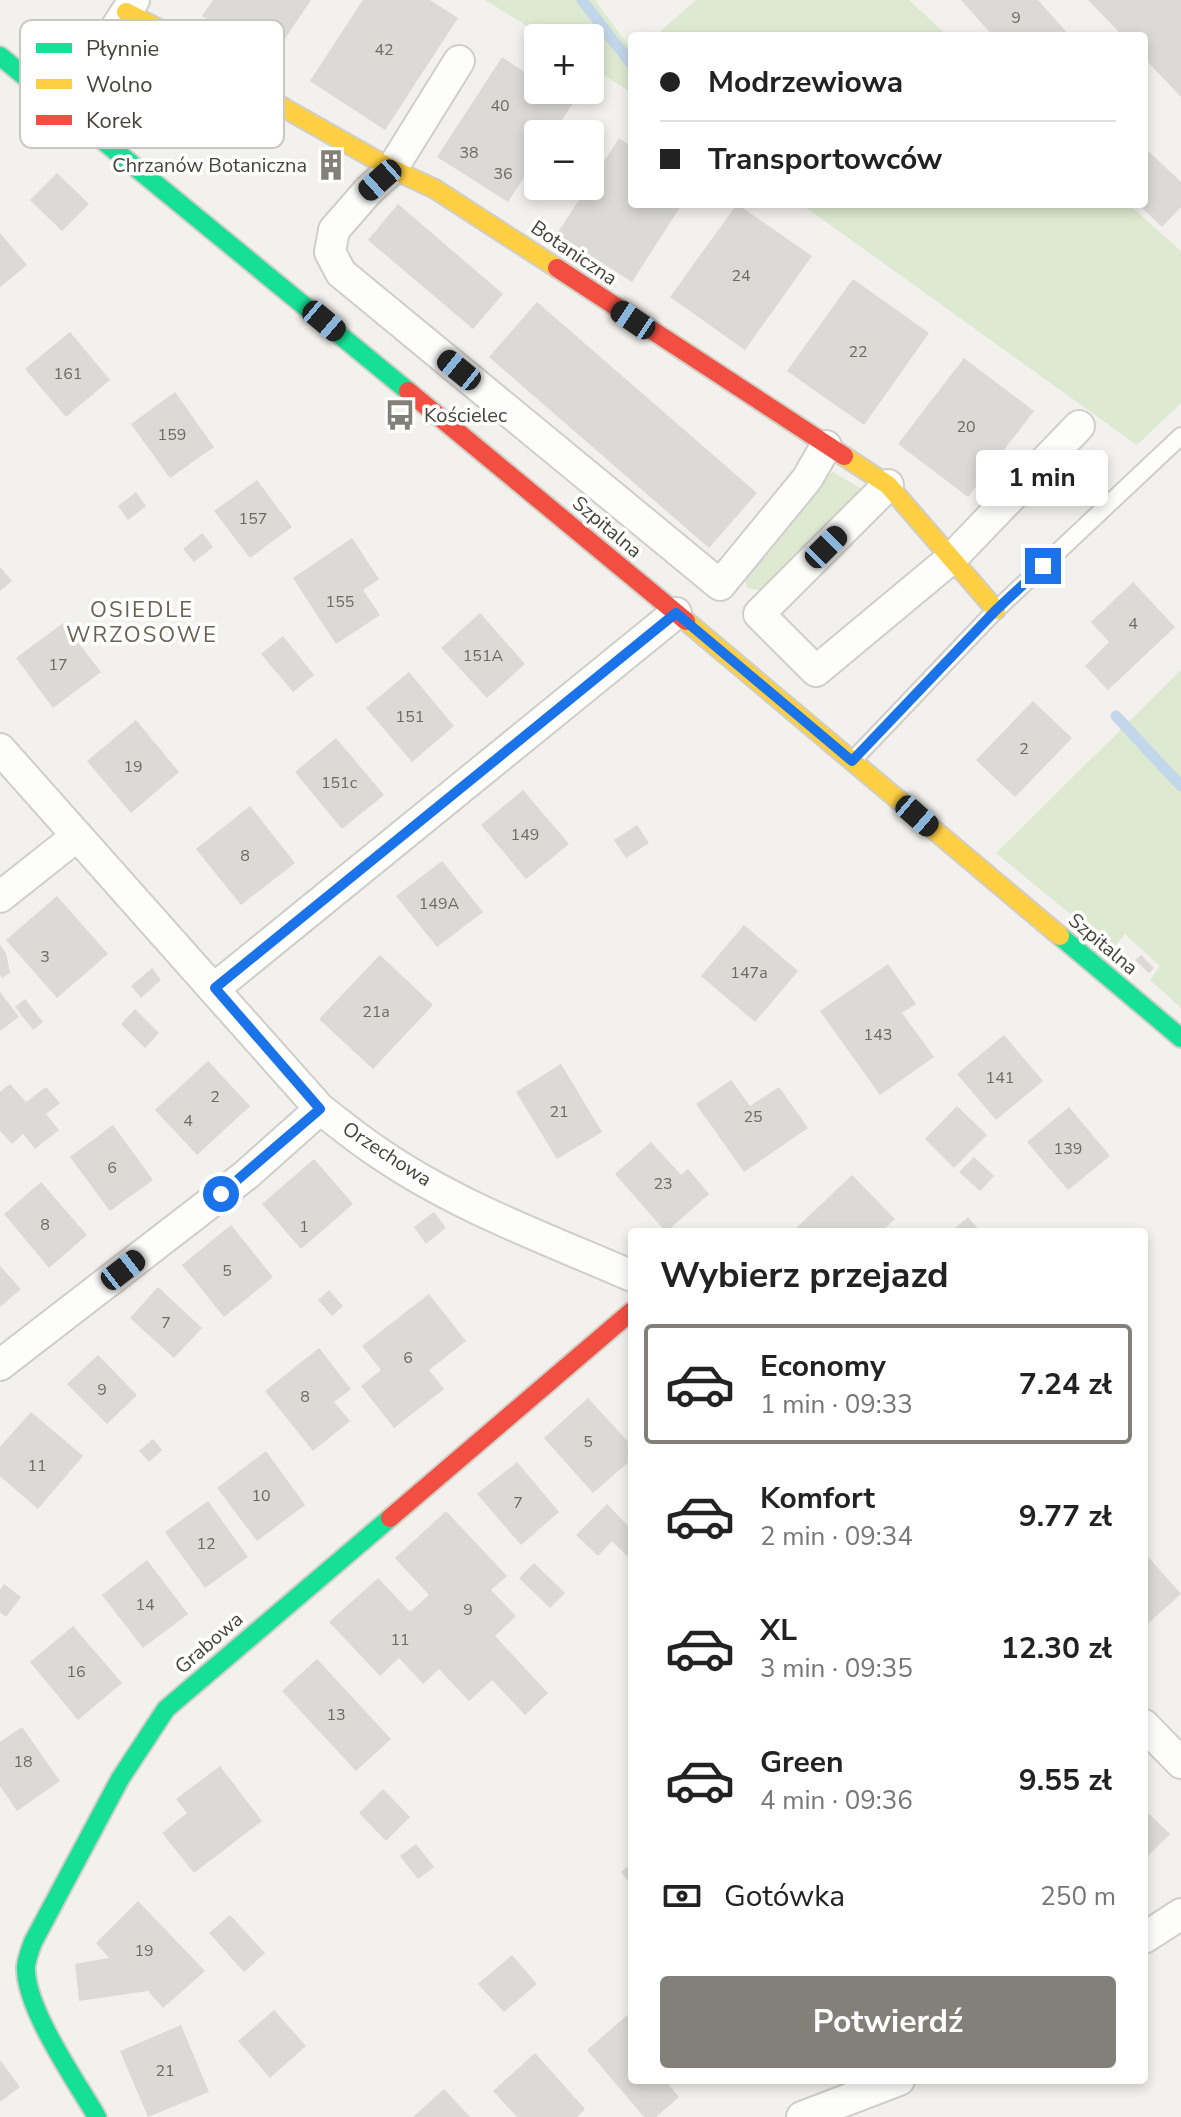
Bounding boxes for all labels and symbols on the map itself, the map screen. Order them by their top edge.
house number: 9 [1011,7,1021,29]
legend [20,20,284,148]
text: Płynnie [86,34,159,64]
house number: 42 [374,39,394,61]
text: Wolno [86,70,152,100]
house number: 40 [490,95,510,117]
text: Korek [86,106,143,136]
house number: 38 [459,142,479,164]
building icon: Chrzanów Botaniczna [314,148,348,182]
place label: Chrzanów Botaniczna [112,152,307,179]
car [354,155,406,205]
house number: 36 [493,163,513,185]
street label: Botaniczna [526,214,622,292]
house number: 24 [731,265,751,287]
car [298,296,350,346]
car [606,297,660,343]
house number: 22 [848,341,868,363]
car [433,346,485,394]
house number: 161 [54,363,82,385]
bus stop icon: Kościelec [383,398,417,432]
place label: Kościelec [424,402,507,429]
house number: 20 [956,416,976,438]
house number: 159 [158,424,186,446]
callout: 1 min [977,450,1109,506]
street label: Szpitalna [566,490,648,564]
house number: 157 [239,508,267,530]
car [801,522,851,572]
route end [1025,548,1061,584]
house number: 155 [326,591,354,613]
district label: OSIEDLE WRZOSOWE [66,595,218,650]
house number: 4 [1128,613,1138,635]
house number: 151A [463,645,504,667]
house number: 17 [48,654,68,676]
house number: 151 [396,706,424,728]
house number: 2 [1019,738,1029,760]
house number: 19 [123,756,143,778]
house number: 151c [321,772,358,794]
car [891,791,943,841]
house number: 149 [511,824,539,846]
house number: 8 [240,845,250,867]
house number: 149A [419,893,460,915]
street label: Szpitalna [1062,907,1144,981]
house number: 3 [40,946,50,968]
house number: 147a [730,962,768,984]
house number: 21a [362,1001,390,1023]
house number: 143 [864,1024,892,1046]
house number: 141 [986,1067,1014,1089]
house number: 2 [210,1086,220,1108]
house number: 21 [549,1101,569,1123]
house number: 25 [743,1106,763,1128]
house number: 4 [183,1110,193,1132]
street label: Orzechowa [337,1115,437,1193]
house number: 139 [1054,1138,1082,1160]
house number: 6 [107,1157,117,1179]
house number: 23 [653,1173,673,1195]
route start [203,1176,239,1212]
house number: 8 [40,1214,50,1236]
house number: 1 [299,1216,309,1238]
car [97,1246,149,1294]
house number: 5 [222,1260,232,1282]
house number: 7 [161,1312,171,1334]
house number: 6 [403,1347,413,1369]
house number: 9 [97,1379,107,1401]
house number: 8 [300,1386,310,1408]
house number: 5 [583,1431,593,1453]
house number: 11 [27,1455,47,1477]
house number: 10 [251,1485,271,1507]
house number: 7 [513,1492,523,1514]
house number: 12 [196,1533,216,1555]
house number: 14 [135,1594,155,1616]
house number: 9 [463,1599,473,1621]
street label: Grabowa [169,1606,249,1680]
house number: 11 [390,1629,410,1651]
house number: 16 [66,1661,86,1683]
house number: 13 [326,1704,346,1726]
house number: 18 [13,1751,33,1773]
house number: 19 [134,1940,154,1962]
house number: 21 [155,2060,175,2082]

